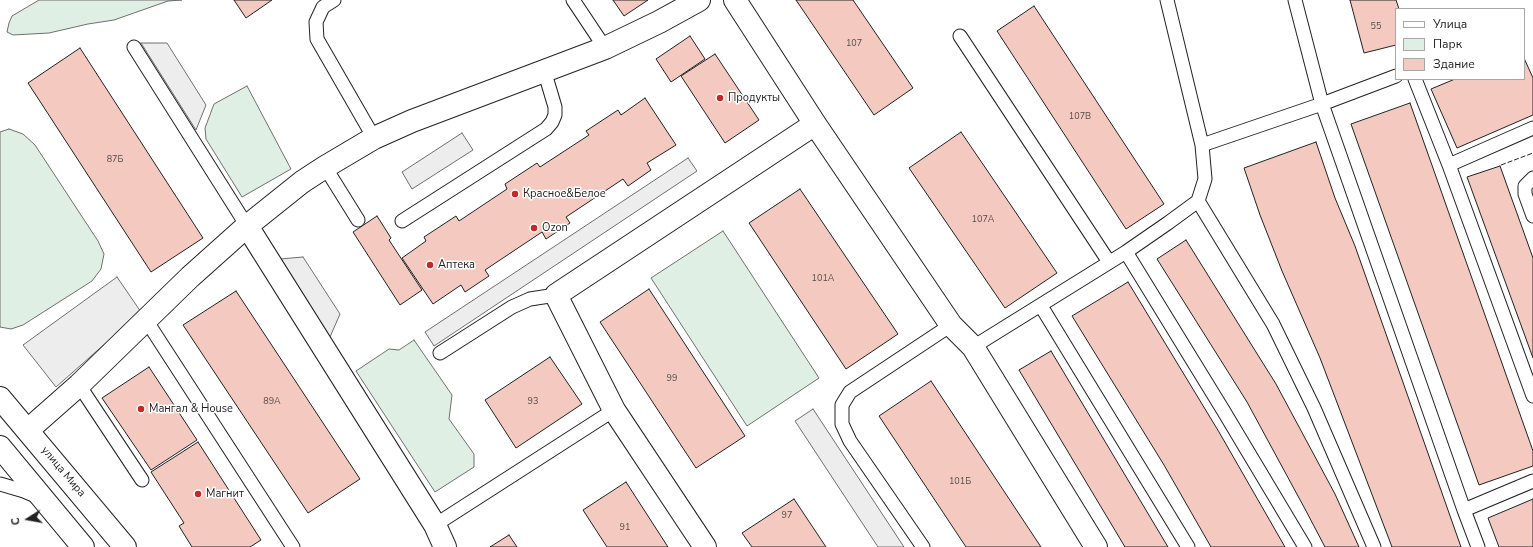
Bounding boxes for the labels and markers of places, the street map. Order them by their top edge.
place label: Продукты [728,91,780,105]
marker: Продукты [715,93,725,103]
place label: Красное&Белое [523,187,606,201]
marker: Красное&Белое [510,189,520,199]
place label: Ozon [542,221,568,235]
marker: Ozon [529,223,539,233]
place label: Аптека [438,258,475,272]
marker: Аптека [425,260,435,270]
place label: Мангал & House [149,402,233,416]
marker: Мангал & House [136,404,146,414]
place label: Магнит [206,487,244,501]
marker: Магнит [193,489,203,499]

